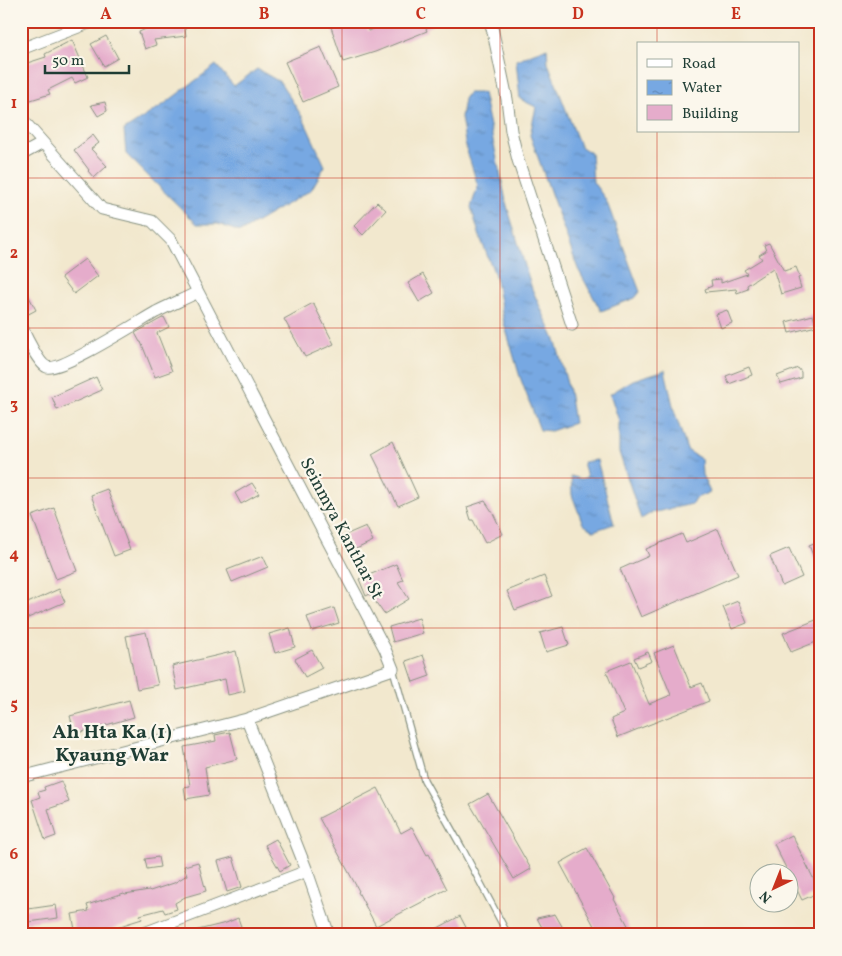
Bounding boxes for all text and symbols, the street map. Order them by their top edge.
text: A [100,4,112,26]
text: B [259,4,270,26]
text: C [416,4,426,26]
text: D [572,4,584,26]
text: E [731,4,741,26]
scale bar [45,42,129,74]
legend [637,42,800,132]
text: 50 m [52,51,84,72]
text: Road [682,54,716,75]
text: Water [682,78,722,99]
text: 1 [11,93,17,115]
text: Building [682,104,739,125]
text: 2 [10,243,18,265]
text: 3 [10,394,18,416]
street label: Seinmya Kanthar St [293,454,389,604]
text: 4 [9,544,19,566]
text: 5 [10,694,18,716]
district label: Ah Hta Ka (1) Kyaung War [52,719,172,770]
text: 6 [10,844,19,866]
north arrow [750,864,800,914]
text: N [756,886,776,907]

